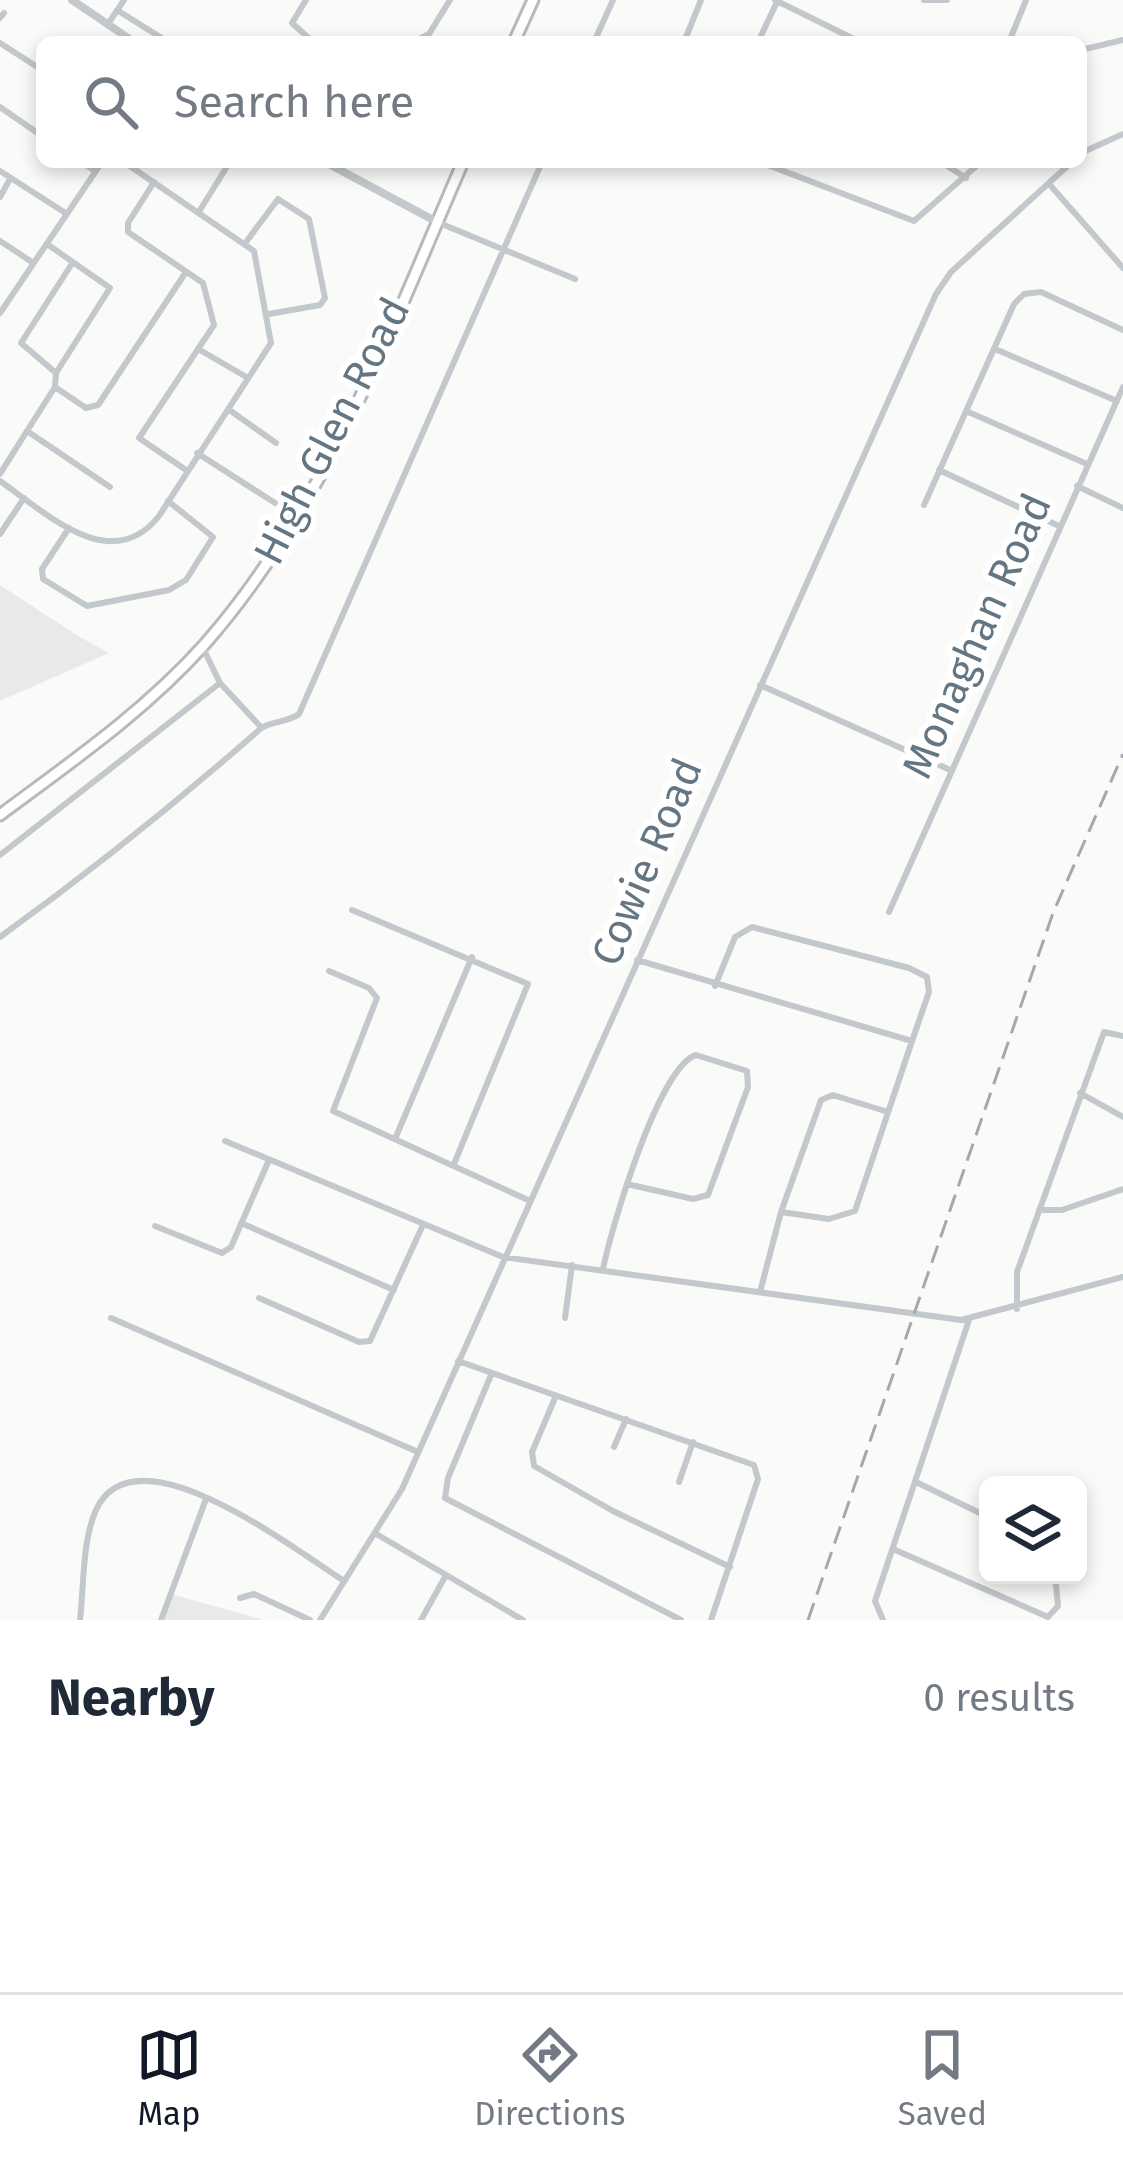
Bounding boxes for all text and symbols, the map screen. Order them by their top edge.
search box [36,36,1087,168]
icon: search [78,69,144,135]
text: Search here [174,75,414,129]
street label: High Glen Road [243,290,421,572]
street label: Monaghan Road [892,486,1062,786]
street label: Cowie Road [581,751,713,973]
map controls [979,1476,1087,1584]
button: layers [979,1476,1087,1584]
text: Nearby [48,1667,214,1729]
text: 0 results [923,1675,1075,1721]
tab: Map [136,2022,202,2134]
tab: Directions [474,2022,626,2134]
tab: Saved [898,2022,987,2134]

